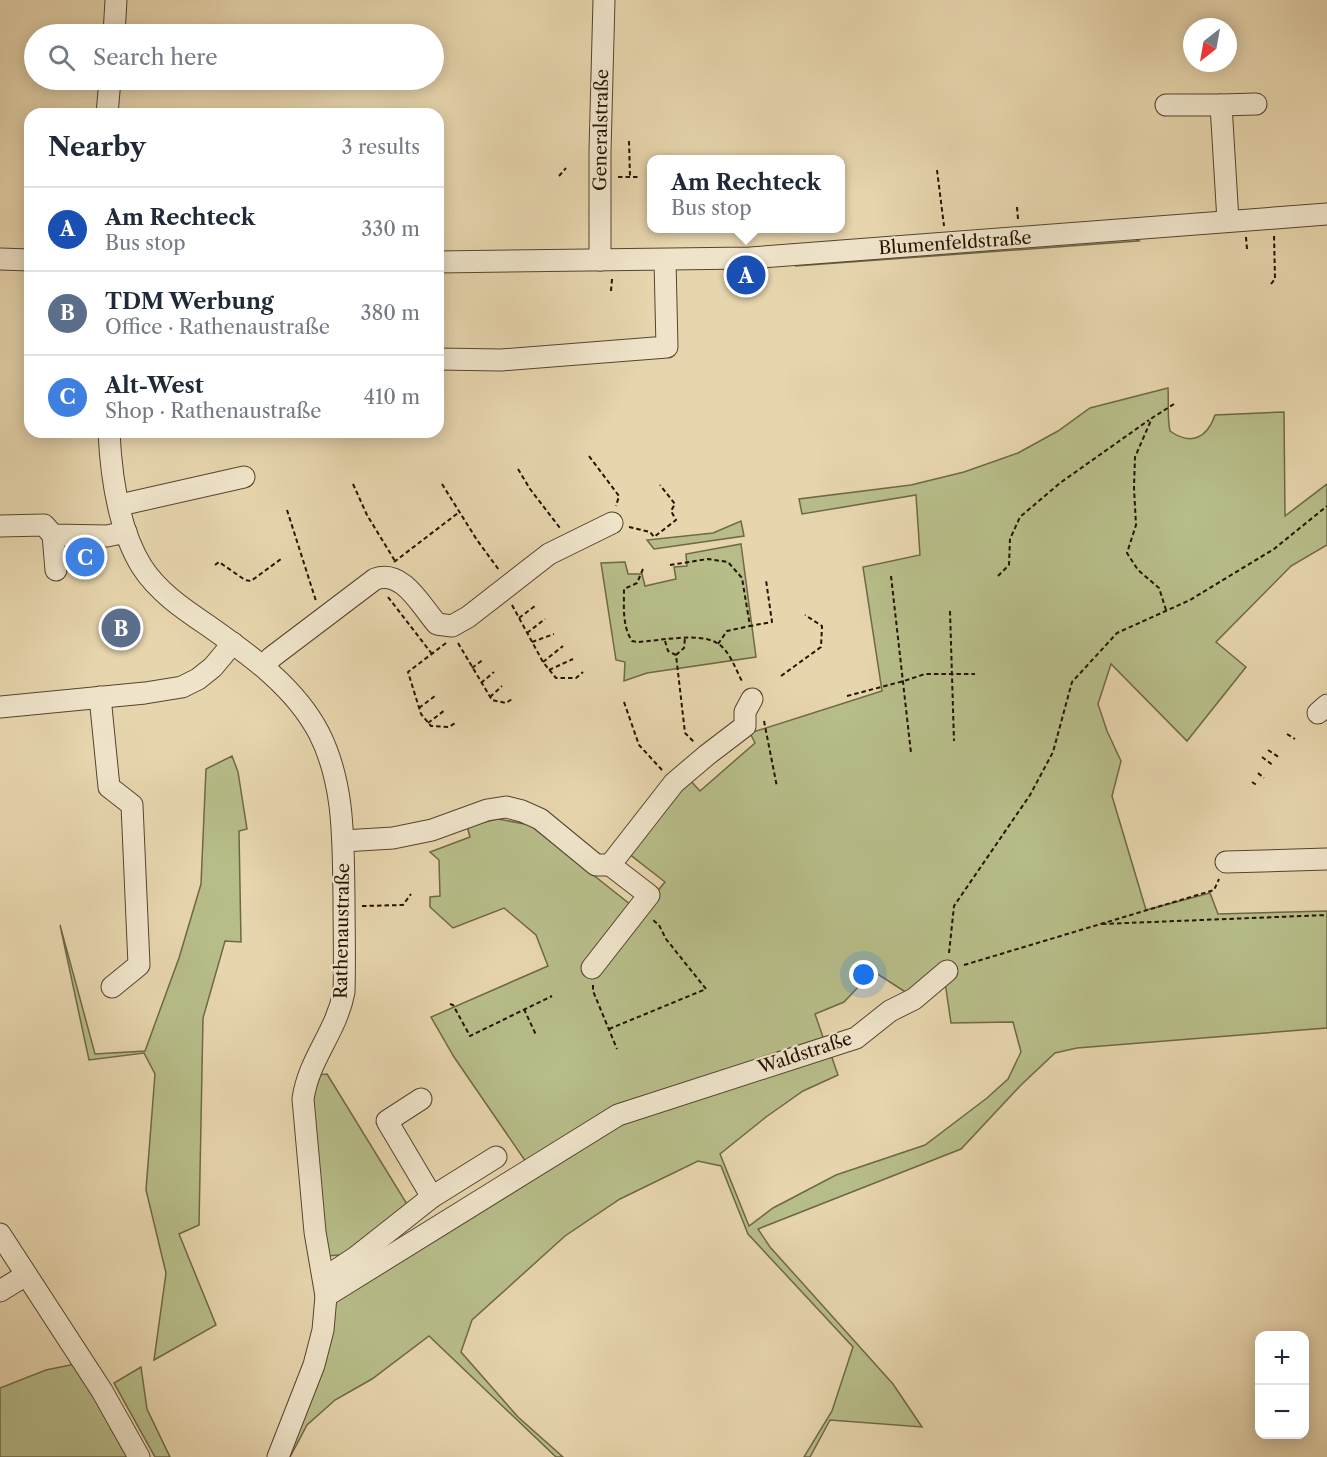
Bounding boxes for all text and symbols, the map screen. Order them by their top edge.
north arrow [1183,18,1237,72]
search box [24,24,444,90]
icon: search [45,41,78,74]
text: Search here [93,44,218,71]
street label: Generalstraße [589,69,613,191]
text: Nearby [48,131,146,163]
text: 3 results [342,135,420,159]
popup [647,155,845,233]
text: Am Rechteck [671,169,821,196]
text: Bus stop [671,196,752,220]
text: Am Rechteck [105,204,255,231]
text: A [60,217,75,241]
text: 330 m [361,217,420,241]
street label: Blumenfeldstraße [878,227,1032,259]
text: Bus stop [105,231,186,255]
pin: A [726,252,766,298]
text: TDM Werbung [105,288,274,315]
text: B [60,301,75,325]
text: 380 m [361,301,420,325]
text: Office · Rathenaustraße [105,315,330,339]
text: Alt-West [105,372,204,399]
text: C [59,385,76,409]
text: 410 m [363,385,420,409]
text: Shop · Rathenaustraße [105,399,321,423]
pin: C [66,534,104,580]
pin: B [102,606,140,650]
street label: Rathenaustraße [330,863,354,999]
your location [849,960,878,989]
street label: Waldstraße [754,1027,855,1079]
map controls [1255,1331,1309,1439]
button: + [1255,1331,1309,1385]
button: − [1255,1385,1309,1439]

